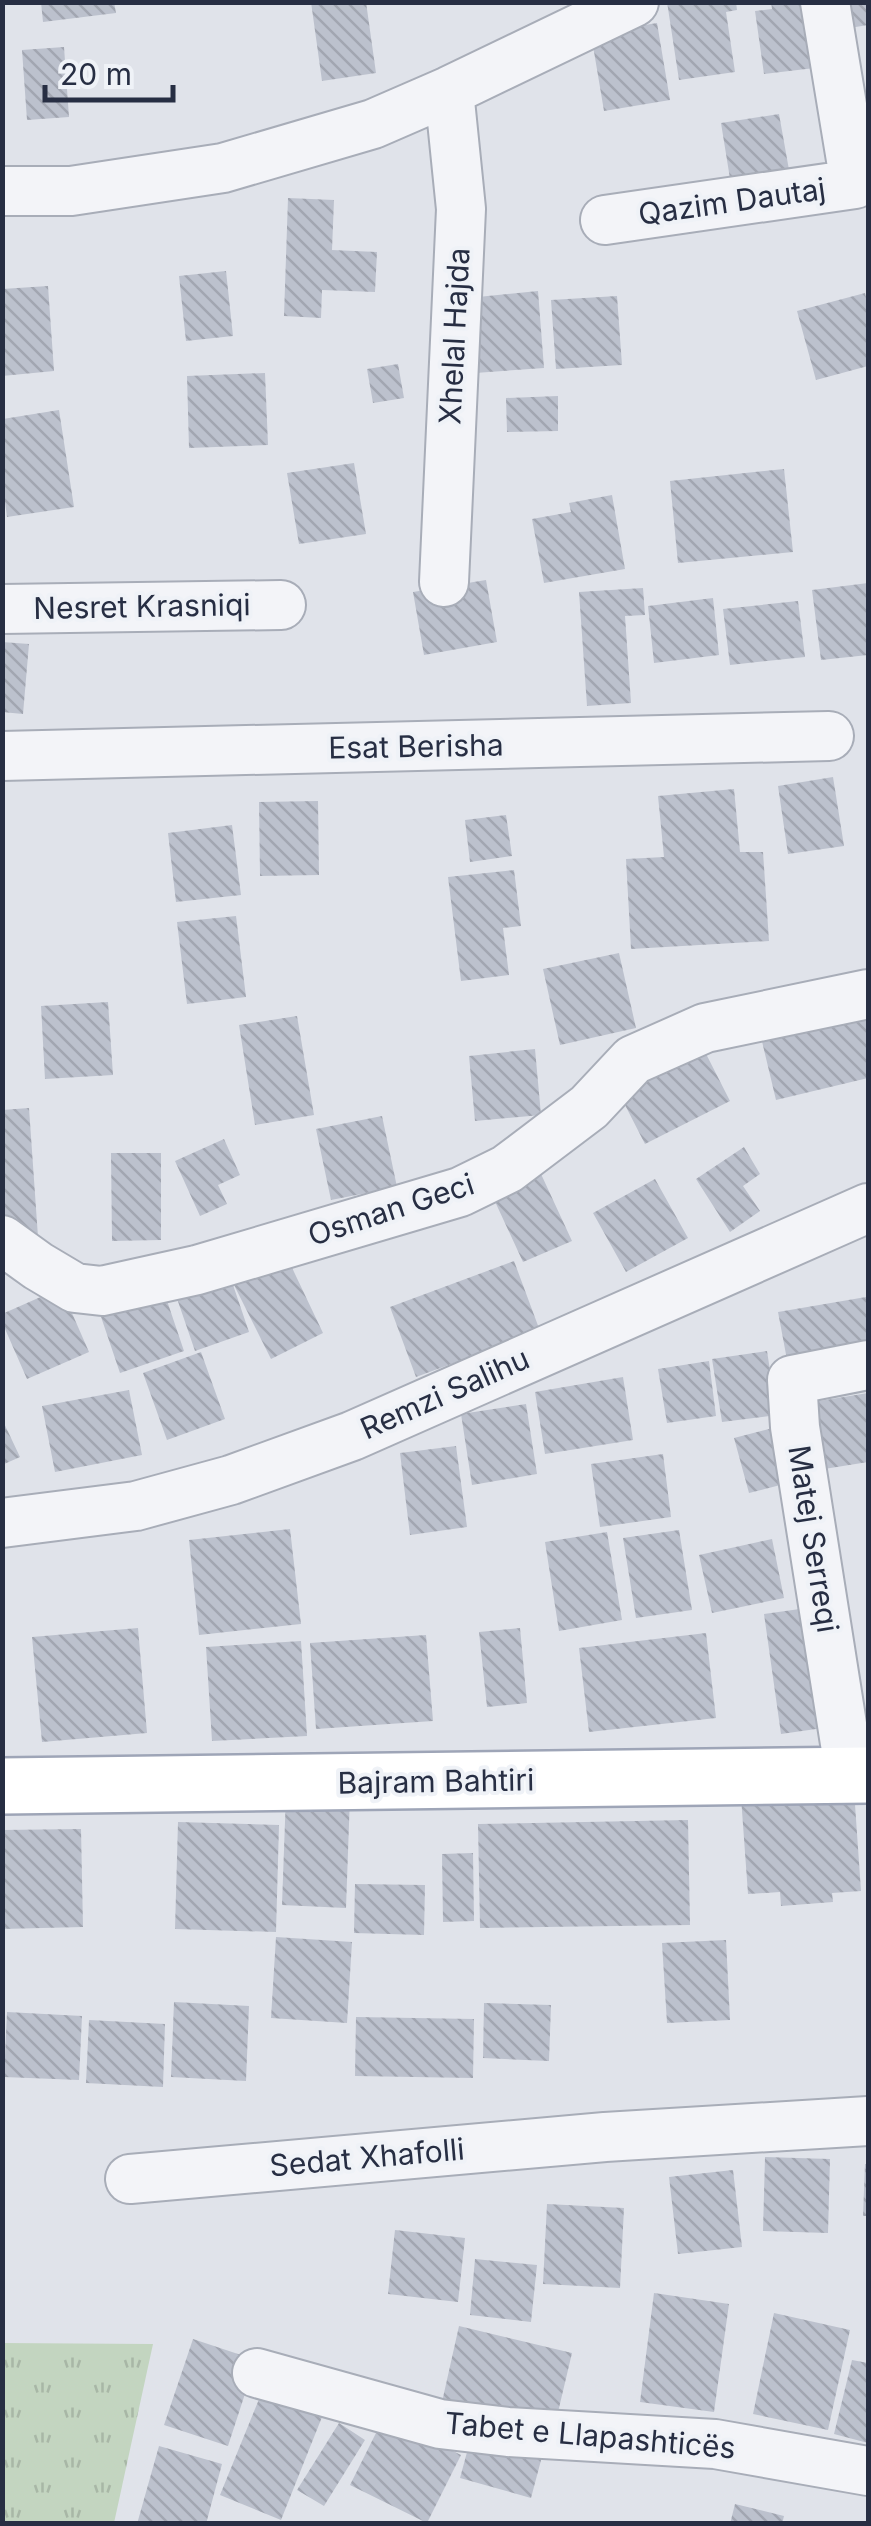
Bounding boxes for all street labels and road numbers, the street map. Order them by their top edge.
street label: Qazim Dautaj [636,170,828,232]
street label: Xhelal Hajda [431,247,477,425]
street label: Nesret Krasniqi [33,586,251,626]
street label: Esat Berisha [328,726,504,766]
street label: Osman Geci [303,1165,478,1253]
street label: Remzi Salihu [355,1340,535,1446]
street label: Matej Serreqi [781,1443,847,1635]
street label: Bajram Bahtiri [337,1761,535,1801]
street label: Sedat Xhafolli [268,2131,466,2183]
street label: Tabet e Llapashticës [443,2404,737,2466]

